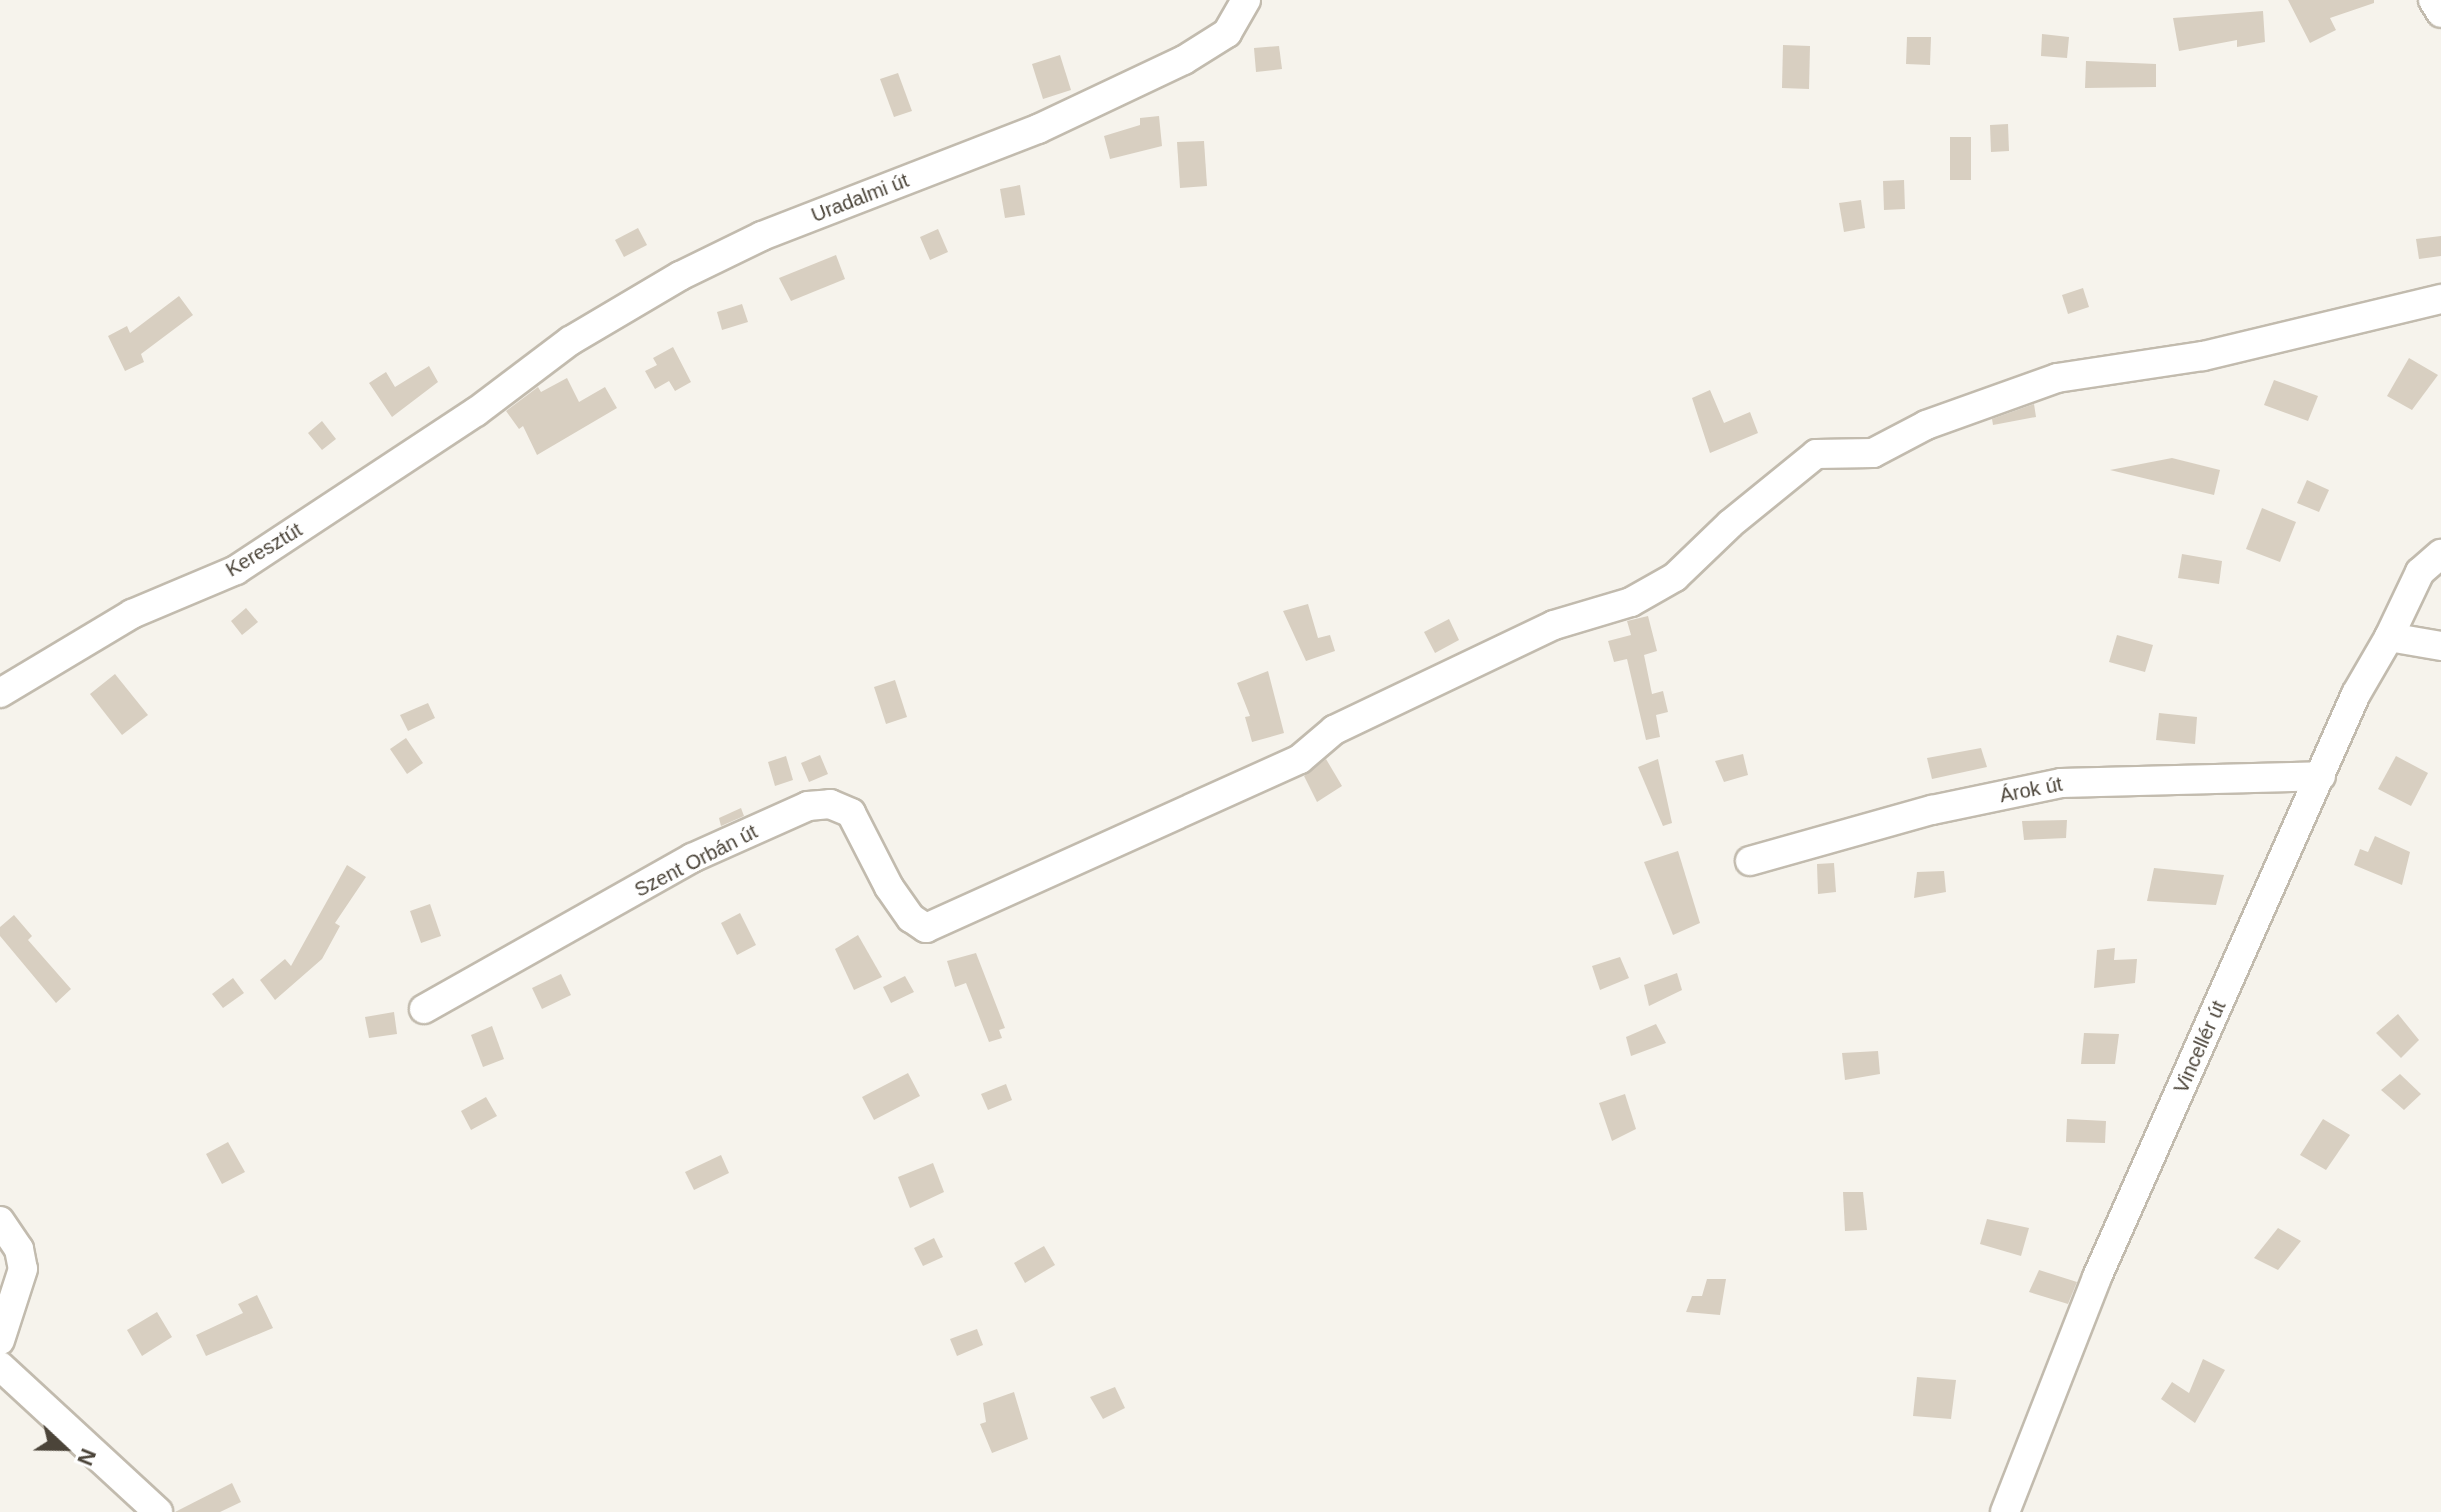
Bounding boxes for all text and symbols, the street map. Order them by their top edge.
street label: Uradalmi út [808,168,912,228]
street label: Keresztút [222,518,306,582]
street label: Árok út [1998,772,2064,808]
street label: Szent Orbán út [631,820,761,902]
street label: Vincellér út [2169,997,2231,1097]
north arrow [24,1408,104,1488]
text: N [72,1445,101,1469]

